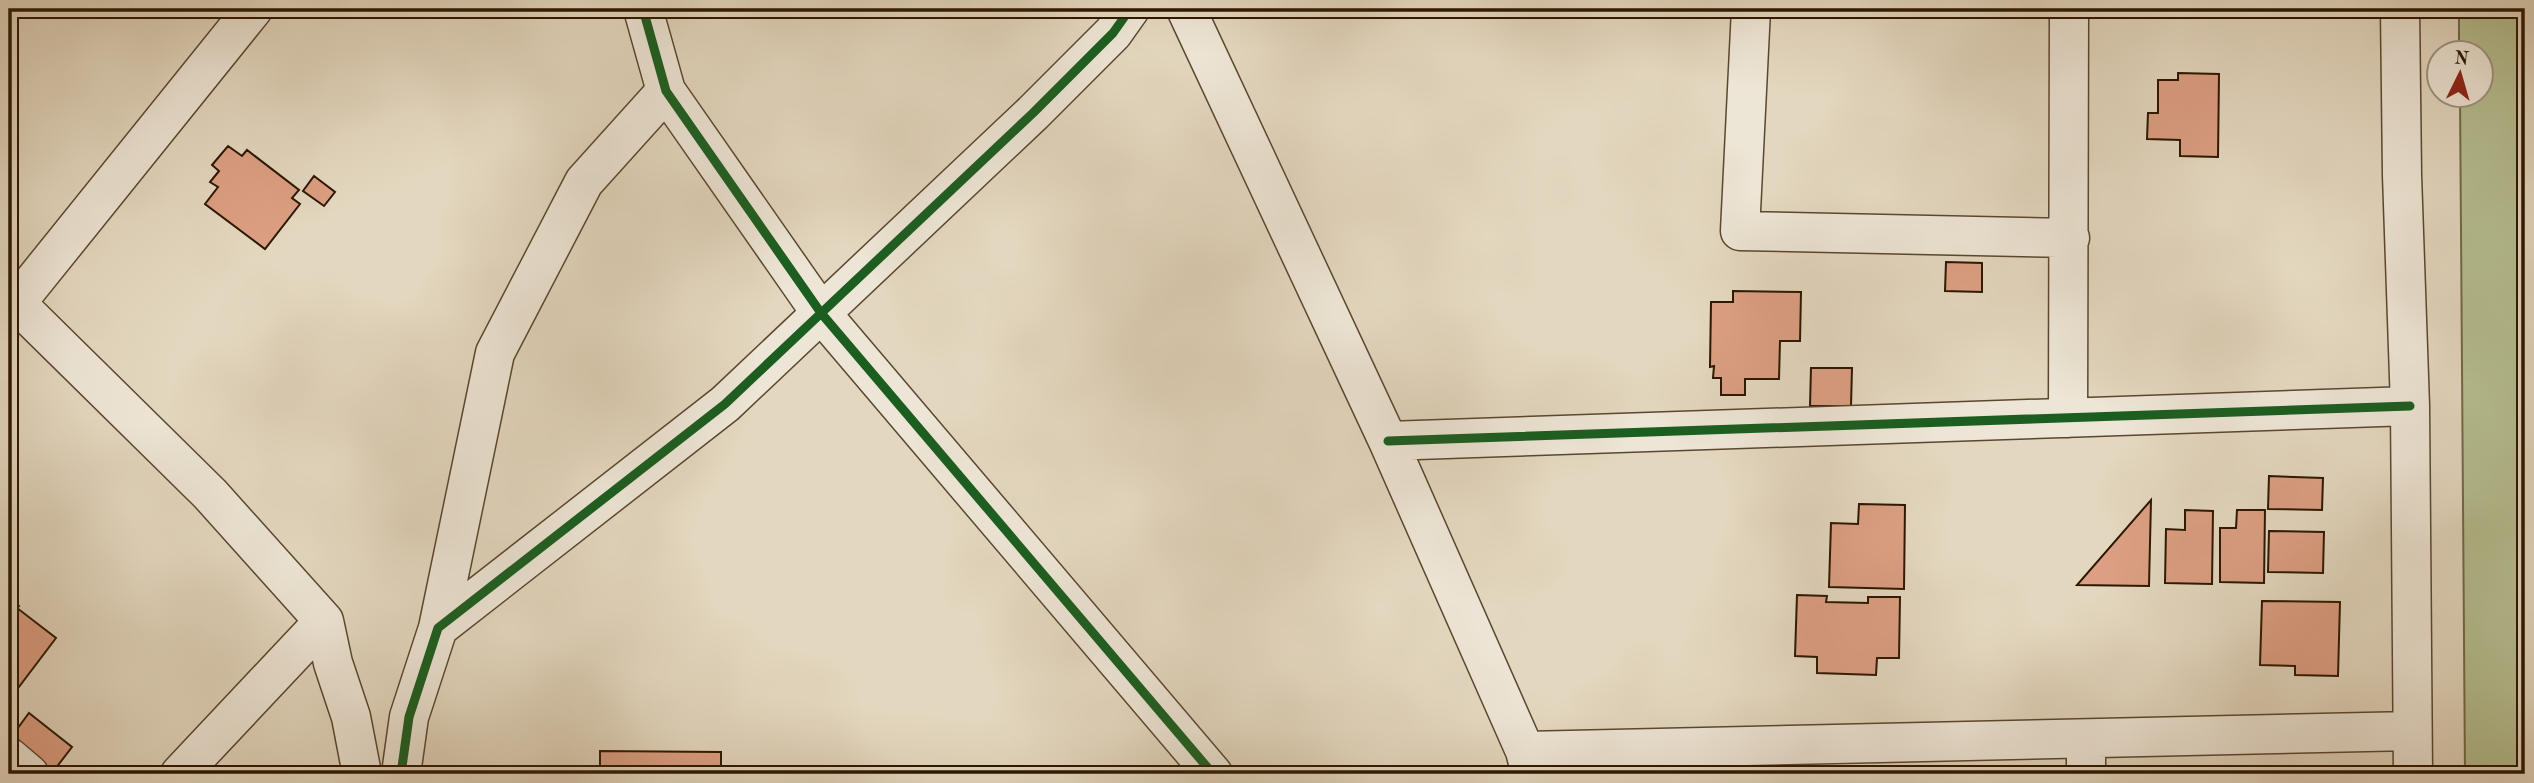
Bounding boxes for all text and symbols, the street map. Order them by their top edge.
north arrow [2426,38,2496,108]
text: N [2453,49,2470,70]

